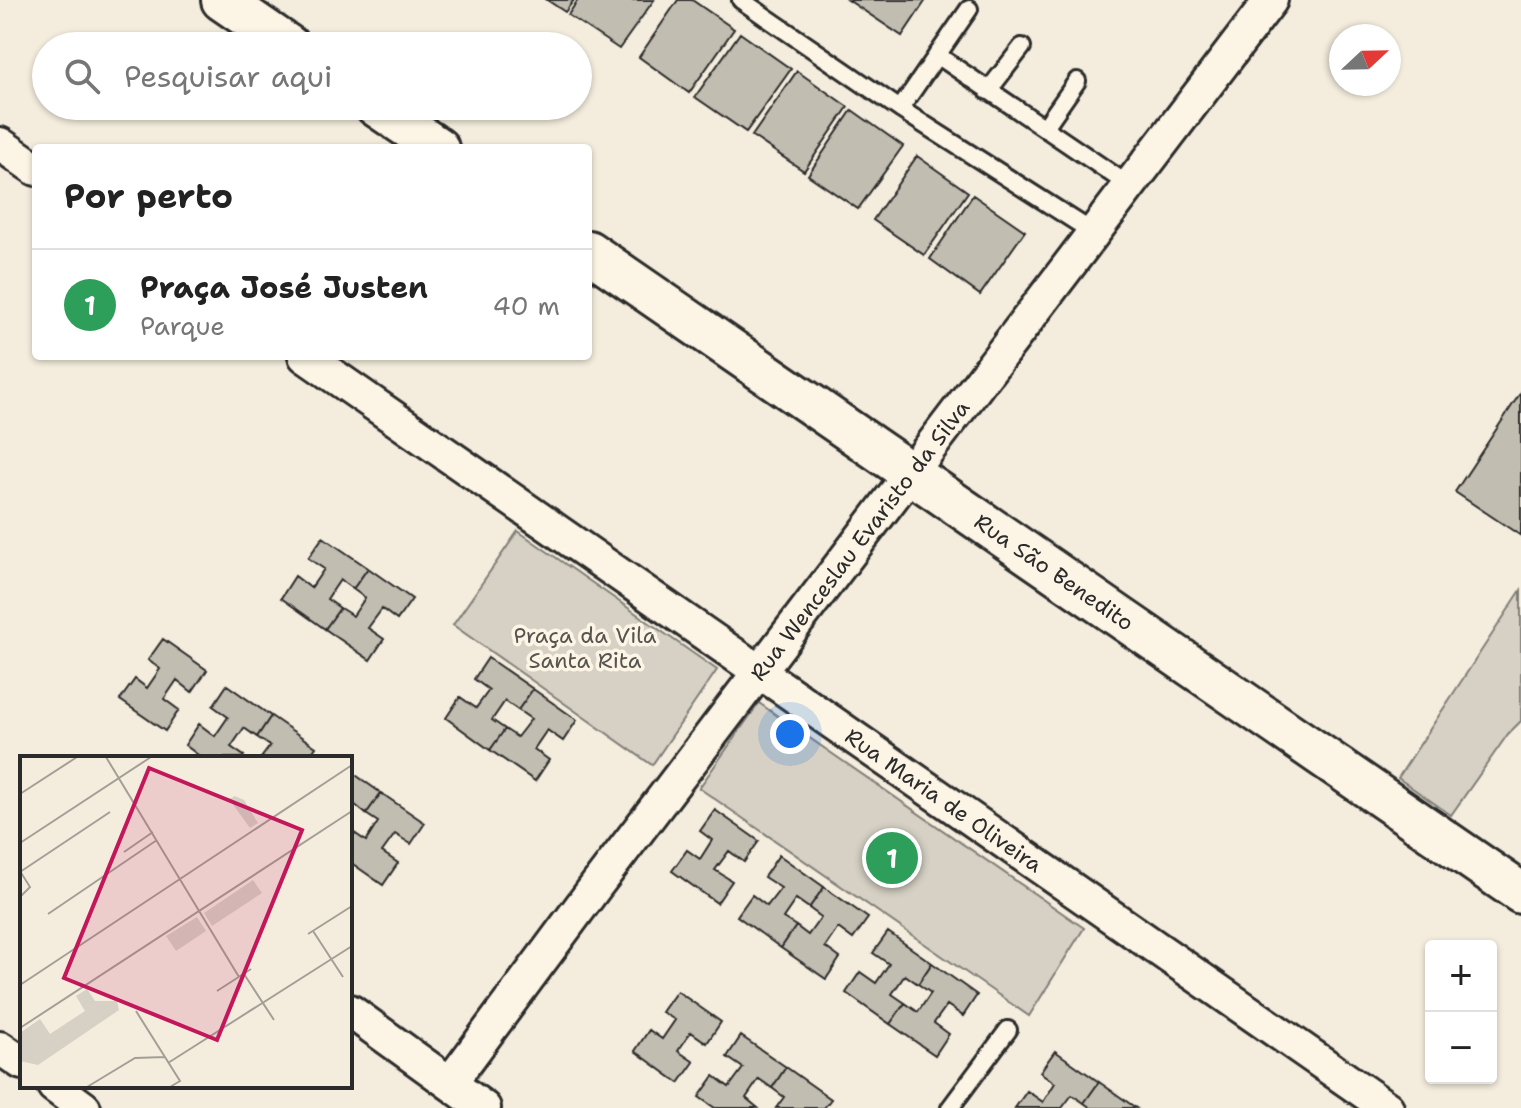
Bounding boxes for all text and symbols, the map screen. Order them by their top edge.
north arrow [1329,24,1401,96]
search box [32,32,592,120]
icon: search [60,54,104,98]
text: Pesquisar aqui [124,56,333,97]
text: Por perto [64,173,233,219]
text: Praça José Justen [140,267,428,308]
text: 1 [84,288,96,323]
text: 40 m [493,288,560,323]
text: Parque [140,308,225,343]
street label: Rua Wenceslau Evaristo da Silva [744,394,976,687]
street label: Rua São Benedito [968,507,1140,637]
park label: Praça da Vila Santa Rita [513,621,657,675]
your location [770,714,810,754]
street label: Rua Maria de Oliveira [839,722,1048,879]
inset map [20,756,352,1088]
pin: 1 [866,828,918,888]
map controls [1425,940,1497,1084]
button: + [1425,940,1497,1012]
button: − [1425,1012,1497,1084]

